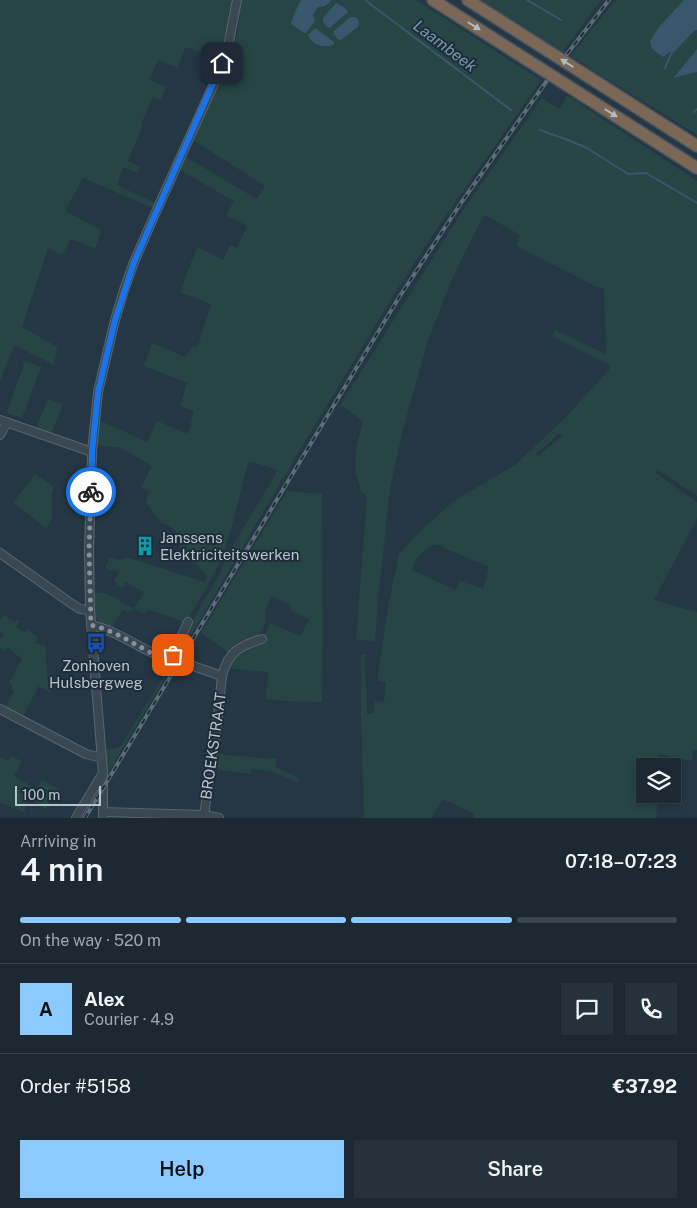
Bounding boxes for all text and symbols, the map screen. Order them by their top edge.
water label: Laambeek [410,16,481,76]
one-way arrow [467,21,480,31]
pin [201,42,243,84]
icon: home [208,49,236,77]
one-way arrow [561,58,574,68]
one-way arrow [604,108,618,118]
courier [66,467,116,517]
icon: bike [77,478,105,506]
place label: Janssens Elektriciteitswerken [160,529,300,563]
building icon: Janssens Elektriciteitswerken [134,535,156,557]
bus stop icon: Zonhoven Hulsbergweg [85,632,107,654]
pin [152,634,194,676]
icon: bag [159,641,187,669]
place label: Zonhoven Hulsbergweg [49,657,143,691]
street label: BROEKSTRAAT [197,691,229,801]
map controls [636,758,681,803]
button: layers [636,758,681,803]
scale bar [15,783,101,806]
text: 100 m [22,787,60,803]
text: Arriving in [20,832,96,851]
text: 07:18–07:23 [565,850,677,872]
text: 4 min [20,851,103,888]
text: On the way · 520 m [20,931,161,950]
button: chat [561,983,613,1035]
button: phone [625,983,677,1035]
text: Alex [84,988,125,1010]
text: A [39,998,53,1020]
text: Courier · 4.9 [84,1010,174,1029]
text: Order #5158 [20,1075,131,1097]
text: €37.92 [613,1075,677,1097]
button: Help [20,1140,344,1198]
button: Share [354,1140,677,1198]

